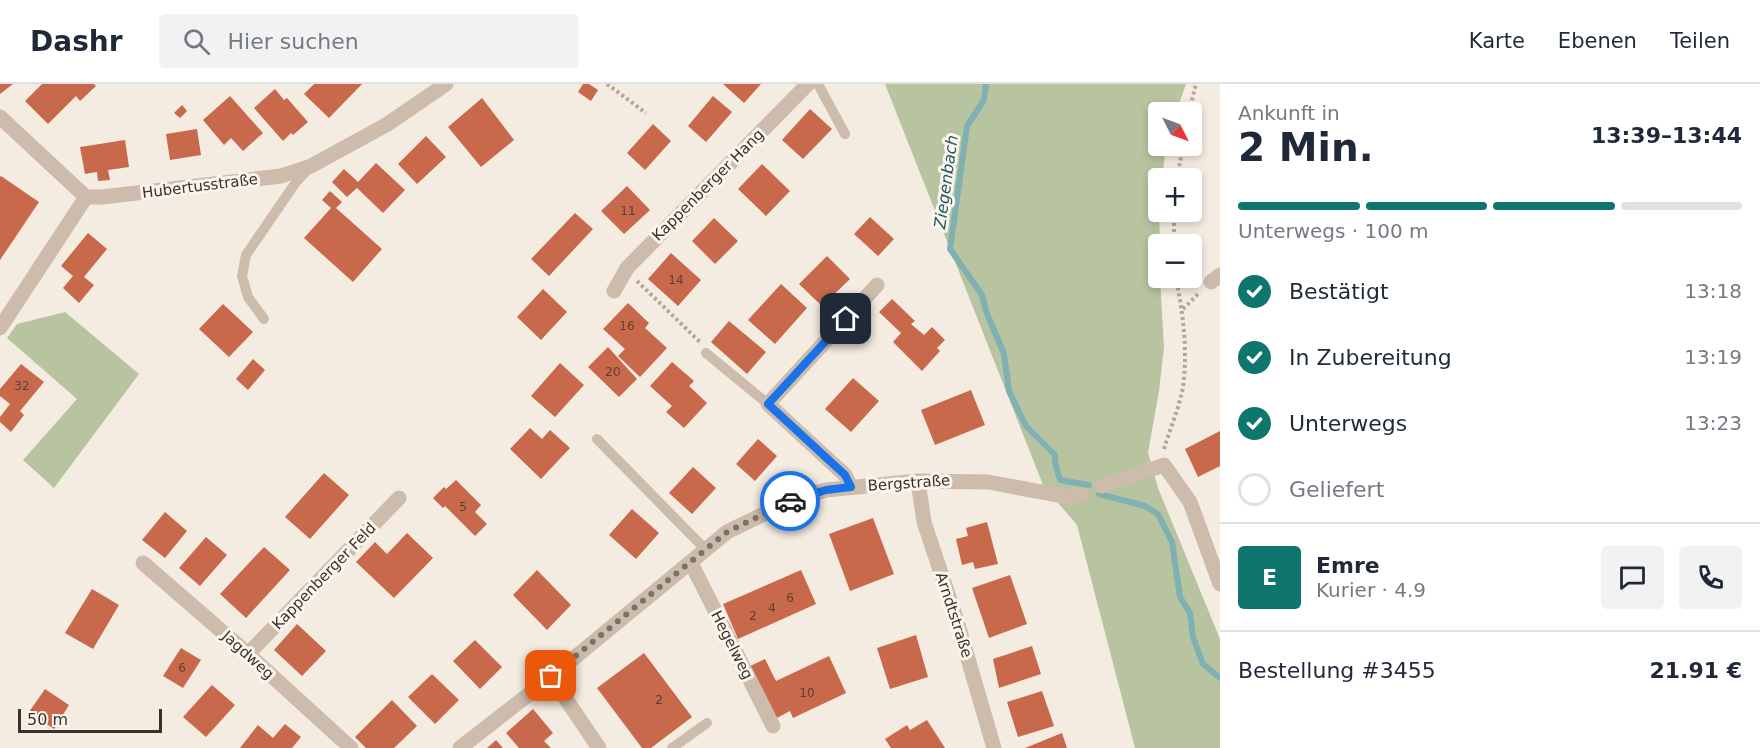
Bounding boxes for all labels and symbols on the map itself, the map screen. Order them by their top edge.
north arrow [1148,102,1202,156]
street label: Kappenberger Hang [648,125,768,245]
water label: Ziegenbach [930,134,962,231]
street label: Hubertusstraße [141,170,259,202]
house number: 11 [620,204,636,218]
house number: 14 [668,273,684,287]
pin [820,293,871,344]
house number: 16 [619,319,635,333]
house number: 20 [605,365,621,379]
house number: 32 [14,379,30,393]
courier [760,471,820,531]
street label: Bergstraße [867,471,951,495]
house number: 5 [459,500,467,514]
street label: Kappenberger Feld [268,519,380,633]
street label: Arndtstraße [932,570,976,660]
house number: 6 [786,591,794,605]
house number: 4 [768,601,776,615]
street label: Hegelweg [707,608,757,682]
house number: 2 [749,609,757,623]
street label: Jagdweg [218,626,278,683]
pin [525,650,576,701]
house number: 6 [178,661,186,675]
house number: 10 [799,686,815,700]
house number: 2 [655,693,663,707]
scale bar [18,706,162,734]

